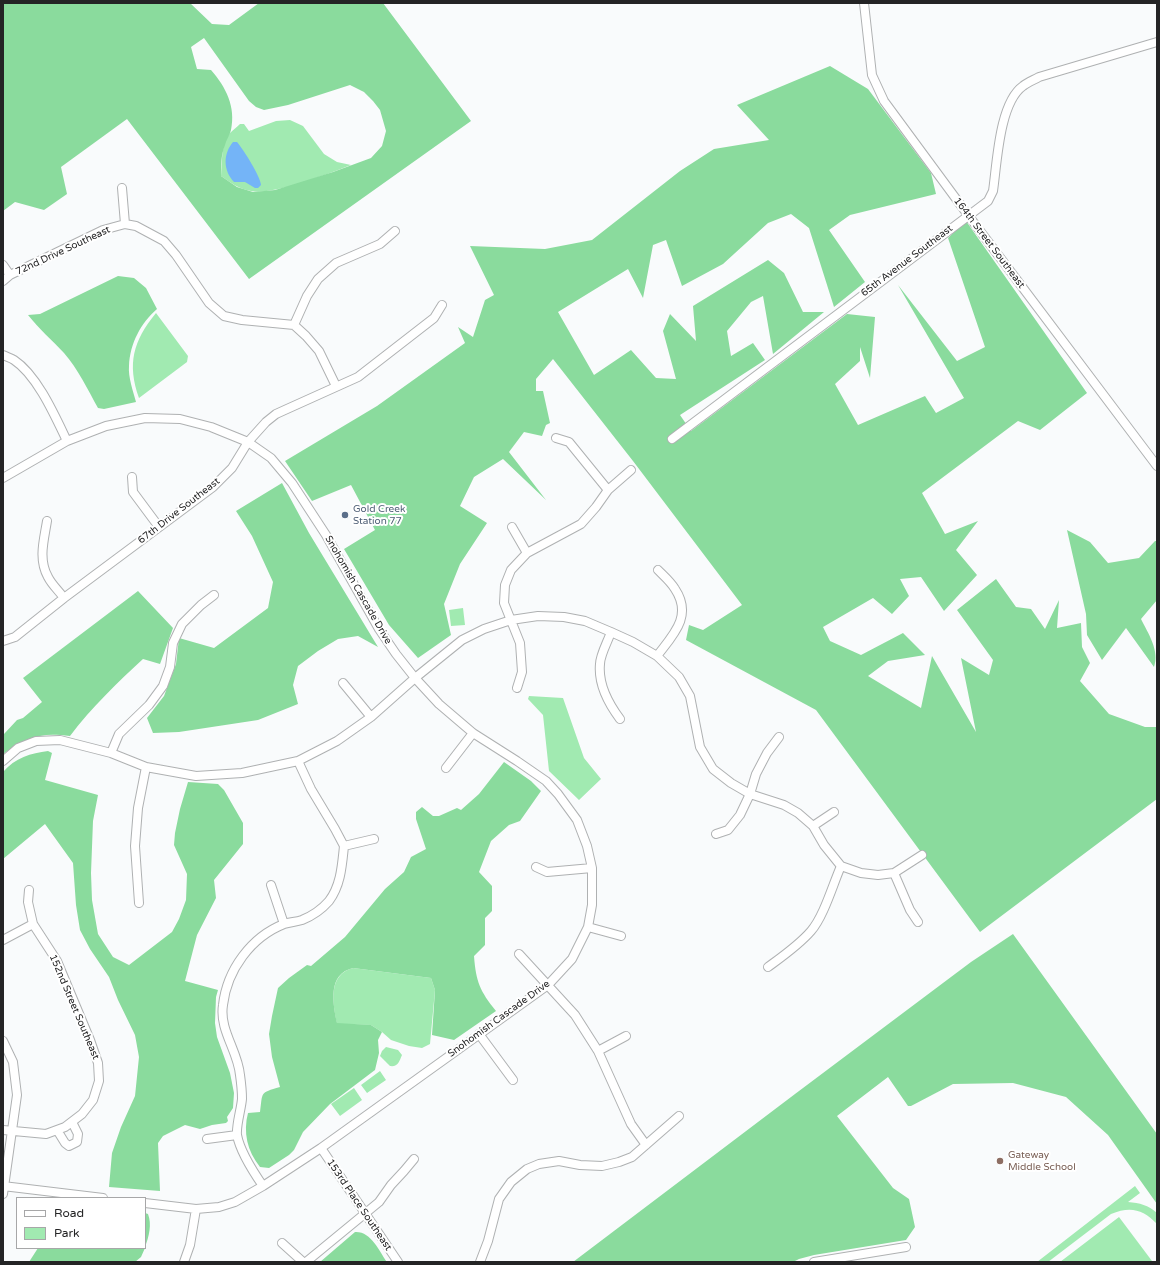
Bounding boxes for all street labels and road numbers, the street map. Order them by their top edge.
street label: 164th Street Southeast [951,195,1027,291]
street label: 65th Avenue Southeast [859,223,955,299]
street label: 72nd Drive Southeast [14,224,112,278]
street label: 67th Drive Southeast [136,475,222,547]
street label: Snohomish Cascade Drive [322,534,394,646]
street label: 152nd Street Southeast [46,953,102,1061]
street label: Snohomish Cascade Drive [446,978,552,1060]
street label: 153rd Place Southeast [324,1157,394,1253]

